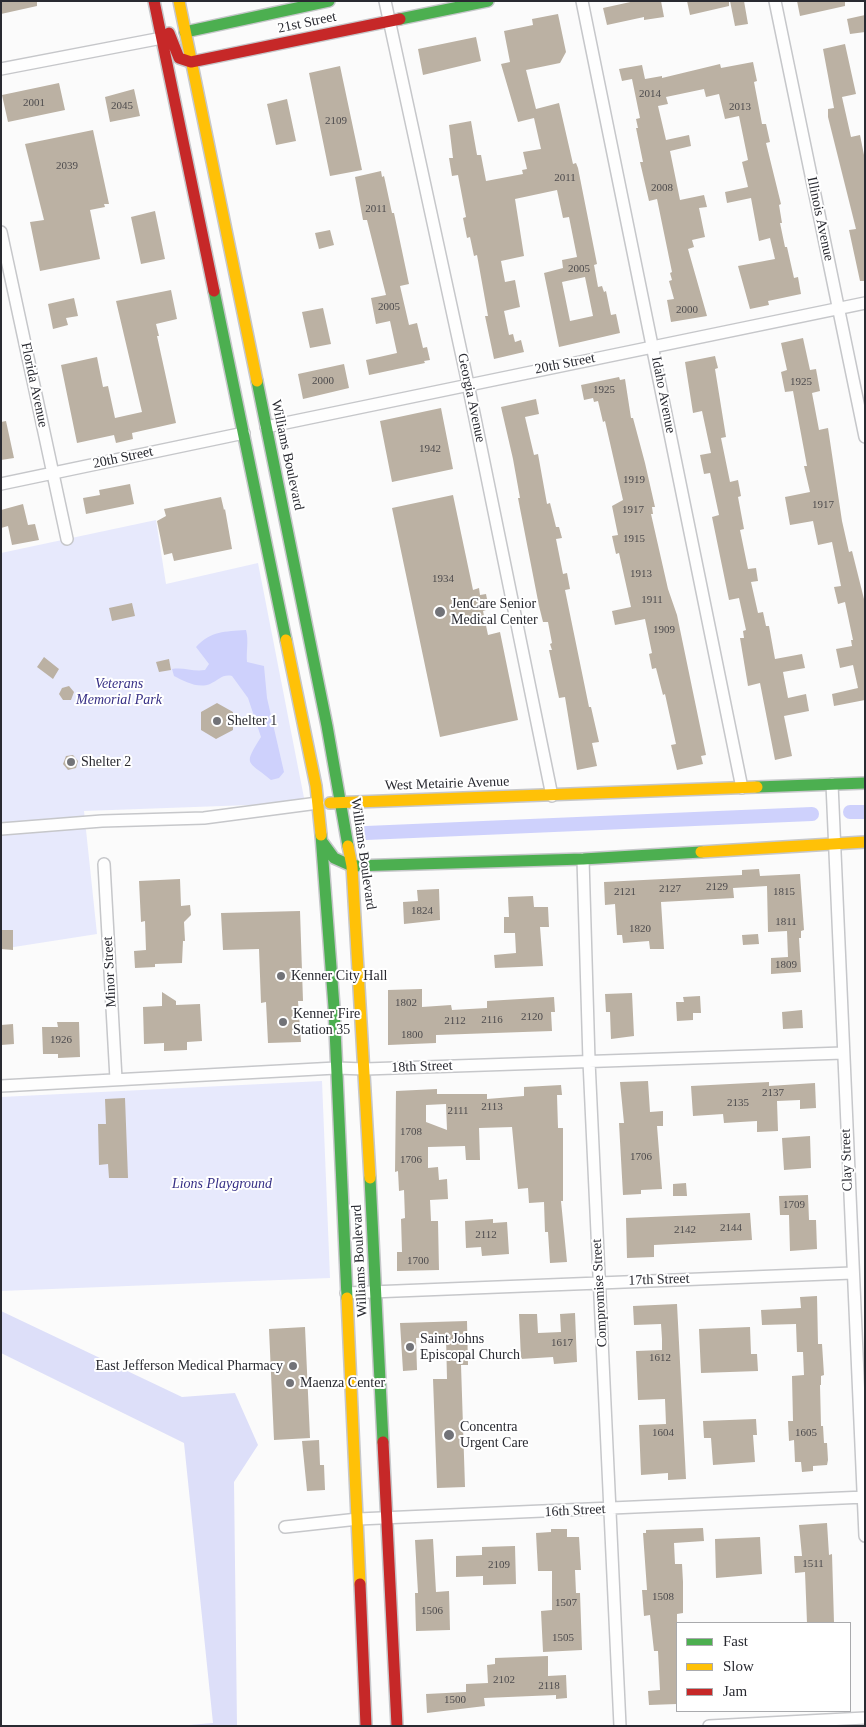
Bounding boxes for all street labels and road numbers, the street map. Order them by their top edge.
street label: 21st Street [276,9,338,37]
street label: Illinois Avenue [803,175,837,263]
street label: Florida Avenue [17,341,51,429]
street label: 20th Street [533,350,597,378]
street label: Georgia Avenue [453,352,489,444]
street label: Idaho Avenue [647,355,679,435]
street label: Williams Boulevard [267,398,307,512]
street label: 20th Street [91,443,155,473]
street label: West Metairie Avenue [384,773,510,795]
street label: Williams Boulevard [347,797,379,911]
street label: Minor Street [100,936,120,1008]
street label: 18th Street [391,1058,453,1076]
street label: Clay Street [838,1128,856,1192]
street label: Williams Boulevard [349,1204,371,1318]
street label: Compromise Street [589,1238,611,1348]
street label: 17th Street [628,1271,690,1289]
street label: 16th Street [544,1501,606,1521]

